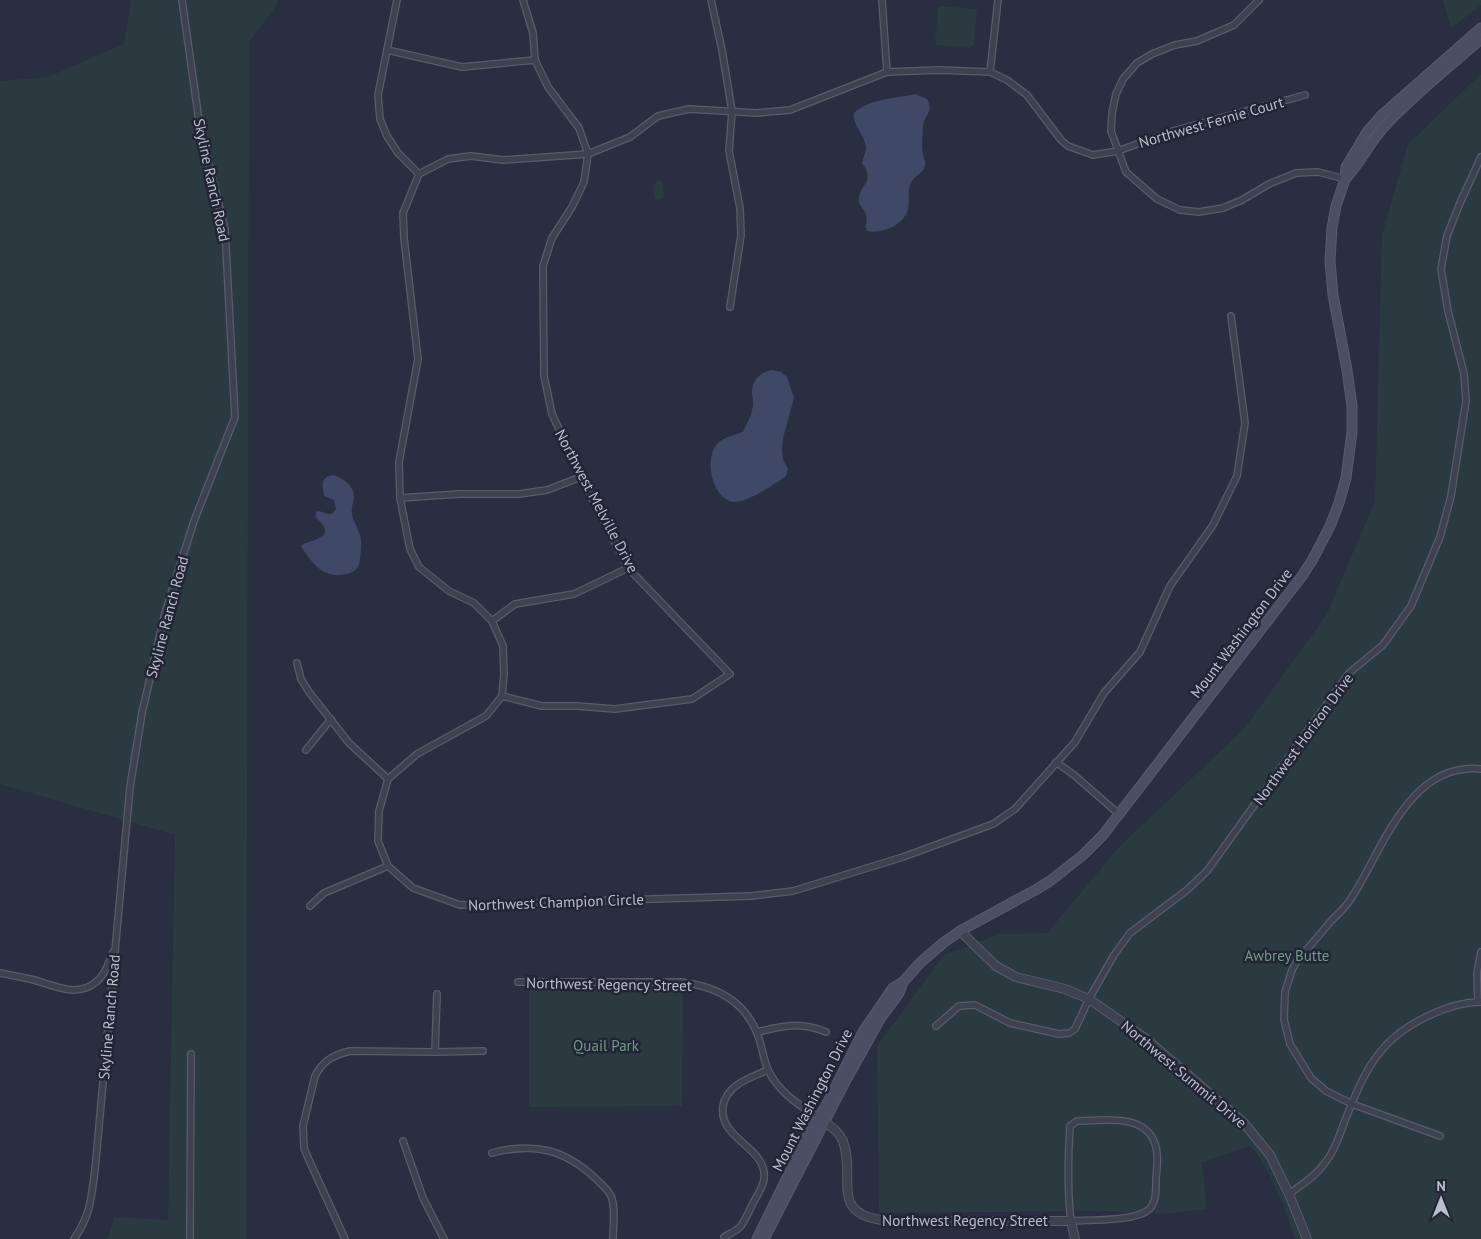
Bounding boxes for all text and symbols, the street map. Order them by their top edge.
street label: Northwest Fernie Court [1136,92,1286,152]
street label: Skyline Ranch Road [190,117,234,243]
street label: Northwest Melville Drive [551,426,643,576]
street label: Skyline Ranch Road [142,554,192,680]
street label: Mount Washington Drive [1186,564,1296,702]
street label: Northwest Horizon Drive [1249,669,1357,809]
street label: Northwest Champion Circle [468,889,644,915]
park label: Awbrey Butte [1245,946,1329,965]
street label: Skyline Ranch Road [94,954,124,1080]
street label: Northwest Regency Street [526,973,692,995]
street label: Northwest Summit Drive [1117,1016,1251,1132]
street label: Mount Washington Drive [768,1025,856,1175]
park label: Quail Park [573,1036,640,1055]
north arrow [1416,1174,1466,1224]
text: N [1436,1177,1446,1195]
street label: Northwest Regency Street [882,1211,1048,1230]

